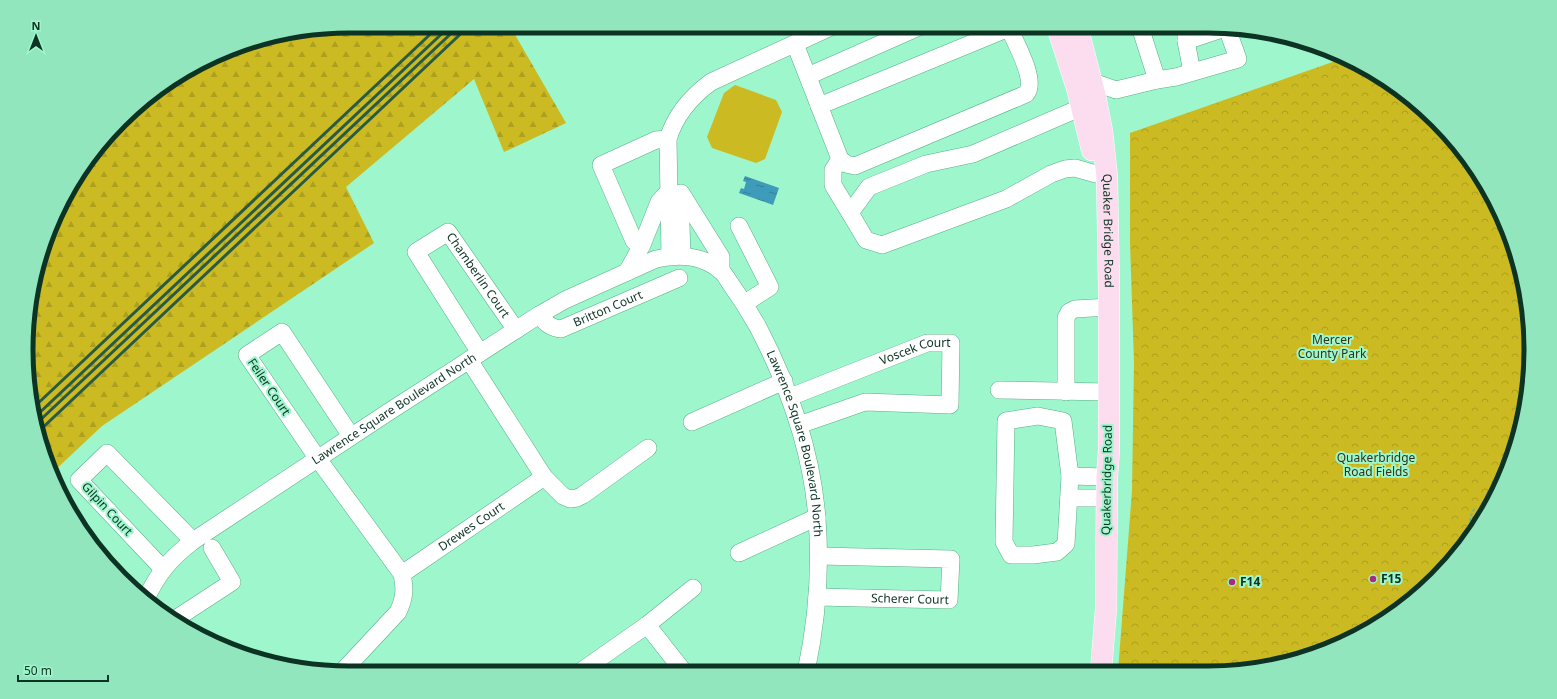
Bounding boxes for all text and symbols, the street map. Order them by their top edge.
north arrow [16,16,56,56]
text: N [32,18,40,33]
street label: Quaker Bridge Road [1099,173,1118,288]
street label: Chamberlin Court [443,229,514,322]
street label: Britton Court [570,286,646,331]
park label: Mercer County Park [1298,331,1367,362]
street label: Voscek Court [877,334,951,369]
street label: Lawrence Square Boulevard North [763,347,827,537]
street label: Lawrence Square Boulevard North [308,349,479,468]
street label: Feiler Court [244,355,295,419]
street label: Quakerbridge Road [1097,425,1116,535]
park label: Quakerbridge Road Fields [1337,449,1416,480]
street label: Gilpin Court [78,478,137,540]
street label: Drewes Court [435,497,508,555]
place label: F15 [1381,570,1401,587]
place label: F14 [1240,573,1260,590]
marker: F15 [1368,574,1378,584]
marker: F14 [1227,577,1237,587]
street label: Scherer Court [871,589,950,608]
scale bar [18,657,108,683]
text: 50 m [24,662,52,679]

